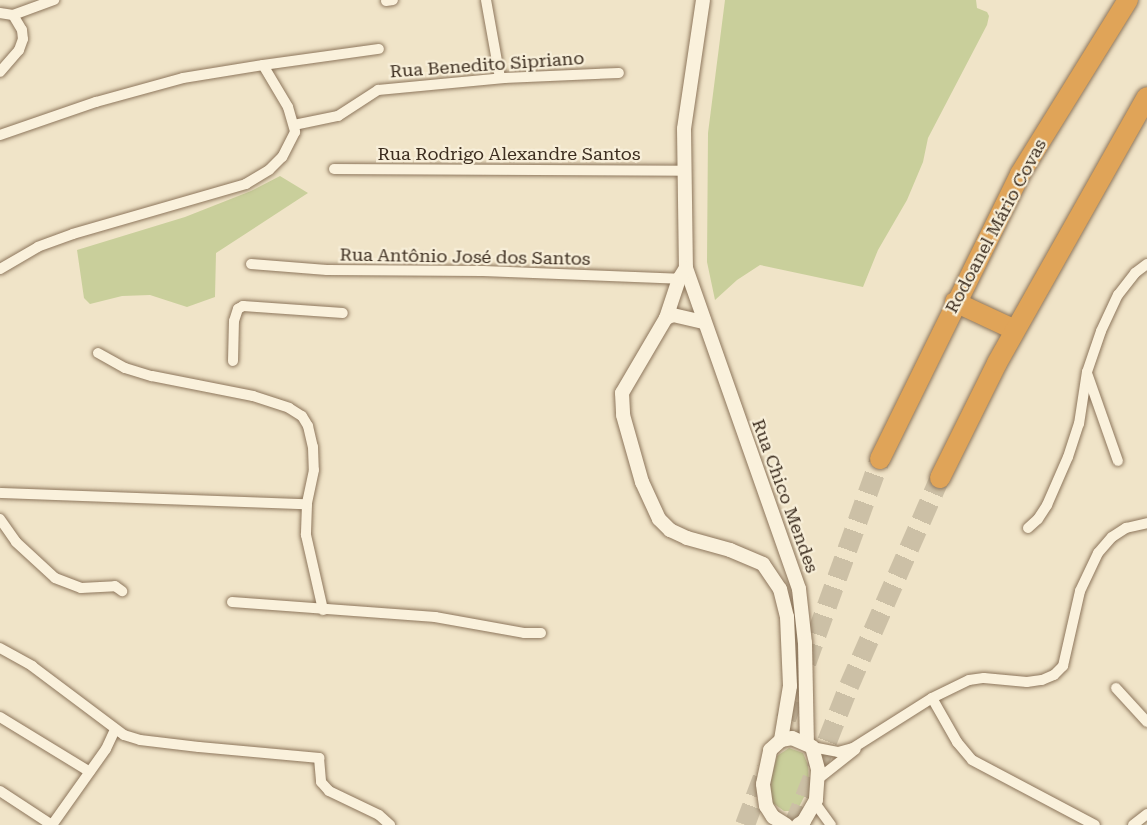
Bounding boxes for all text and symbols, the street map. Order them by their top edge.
street label: Rua Benedito Sipriano [389,47,585,83]
street label: Rodoanel Mário Covas [941,135,1051,317]
street label: Rua Rodrigo Alexandre Santos [378,143,640,165]
street label: Rua Antônio José dos Santos [339,244,591,270]
street label: Rua Chico Mendes [747,416,823,576]

